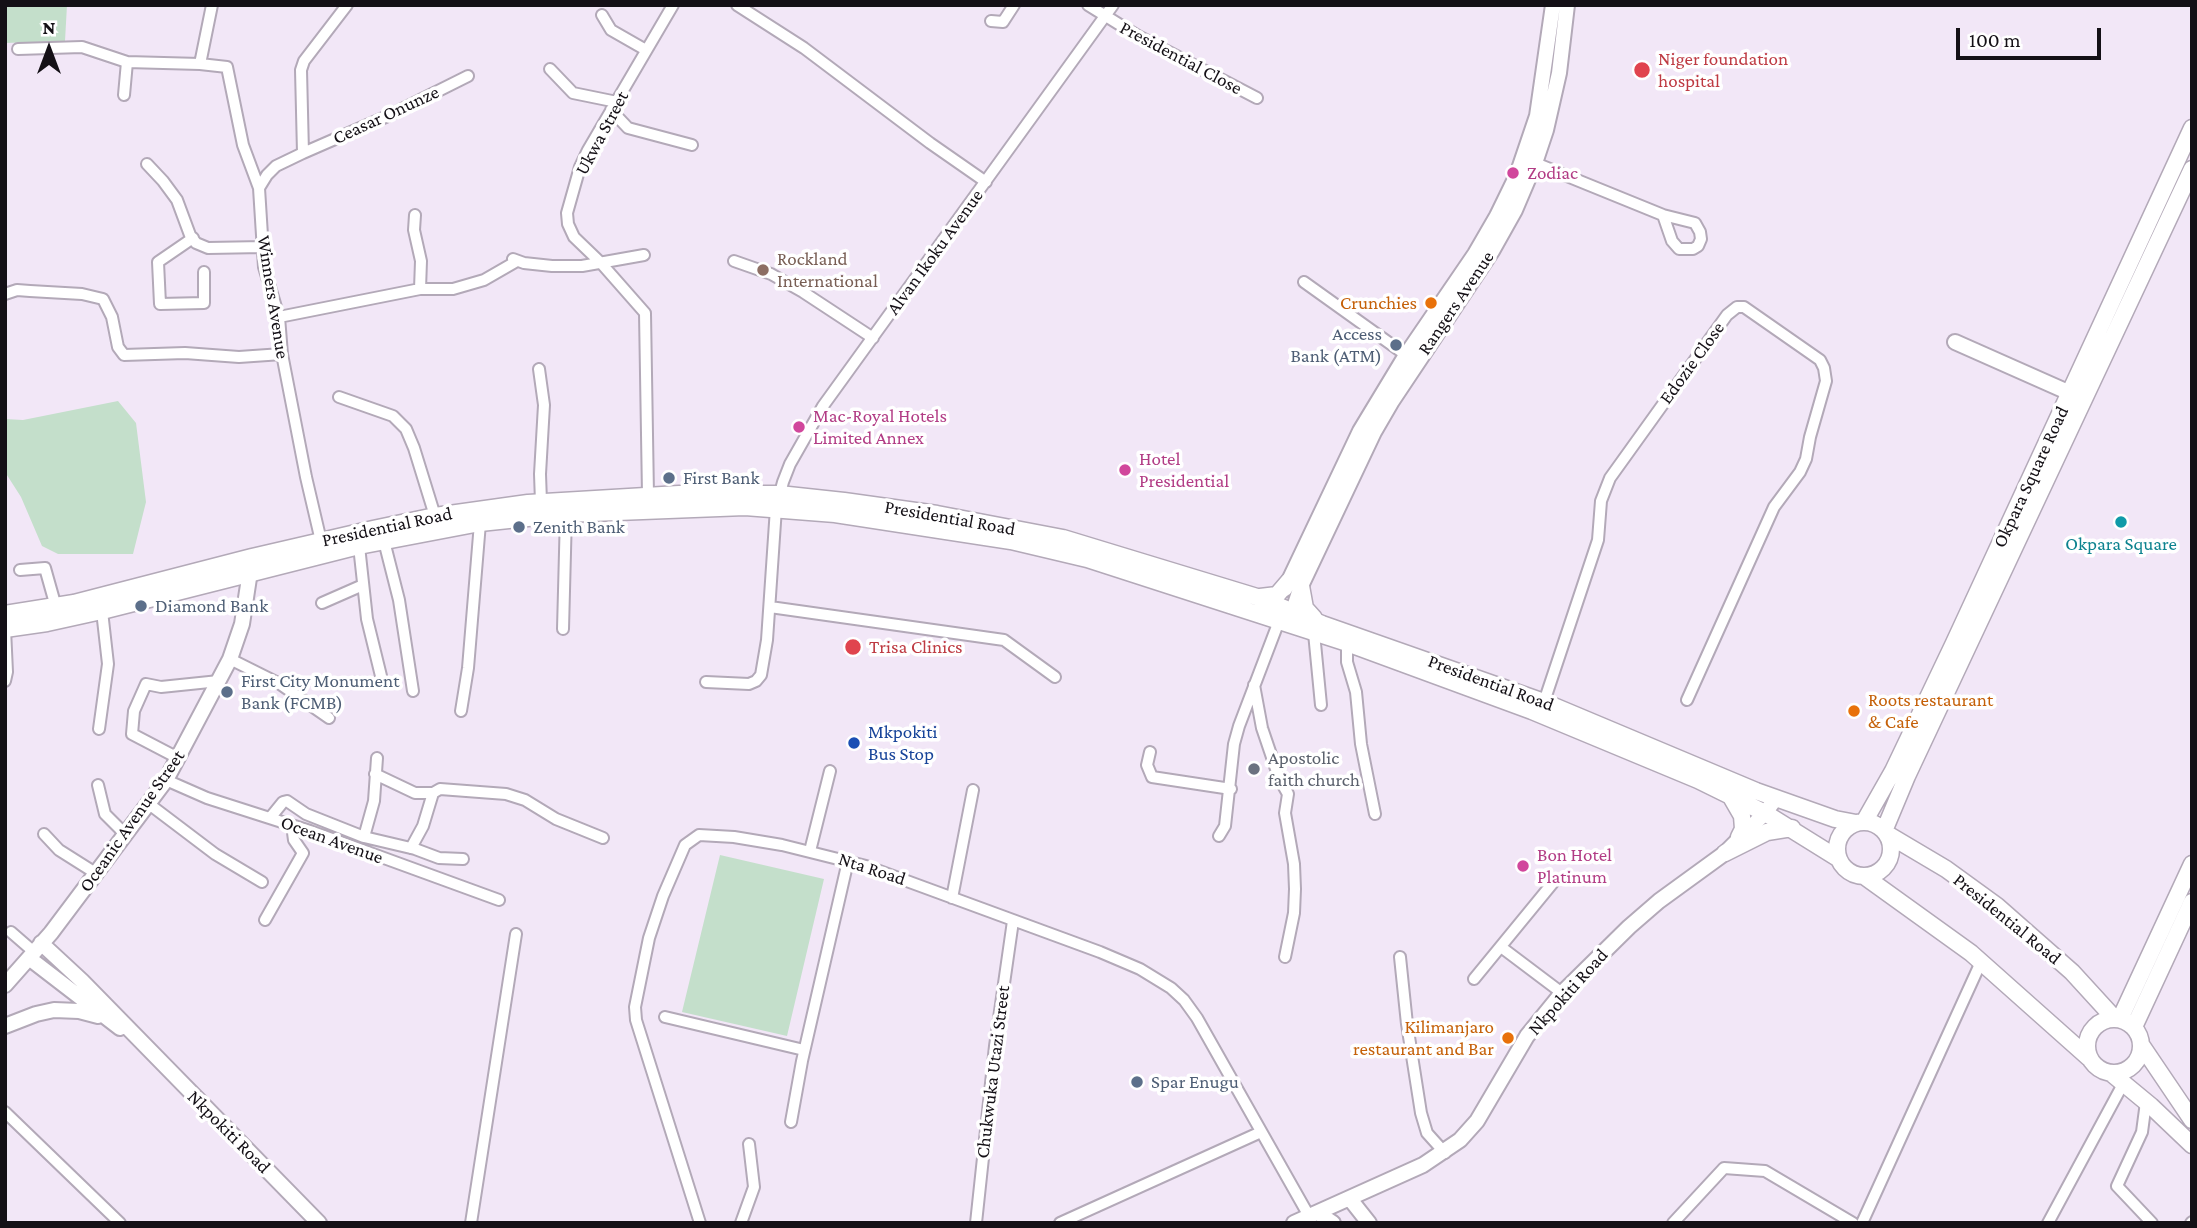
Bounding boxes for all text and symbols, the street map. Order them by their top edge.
north arrow [14,14,84,84]
scale bar [1959,14,2104,58]
street label: Presidential Close [1116,16,1246,100]
text: N [43,17,55,38]
text: 100 m [1969,28,2021,52]
place label: Niger foundation hospital [1658,48,1788,92]
marker: Niger foundation hospital [1632,60,1652,80]
street label: Ceasar Onunze [329,80,443,150]
street label: Ukwa Street [570,87,634,179]
place label: Zodiac [1527,162,1578,184]
marker: Zodiac [1505,165,1521,181]
street label: Alvan Ikoku Avenue [882,185,988,319]
street label: Winners Avenue [252,234,294,360]
street label: Rangers Avenue [1413,247,1499,359]
place label: Rockland International [777,248,878,292]
marker: Rockland International [755,262,771,278]
place label: Crunchies [1340,292,1417,314]
marker: Crunchies [1423,295,1439,311]
street label: Edozie Close [1655,317,1729,409]
place label: Access Bank (ATM) [1290,323,1382,367]
marker: Access Bank (ATM) [1388,337,1404,353]
street label: Okpara Square Road [1988,403,2074,551]
place label: Mac-Royal Hotels Limited Annex [813,405,947,449]
marker: Mac-Royal Hotels Limited Annex [791,419,807,435]
place label: Hotel Presidential [1139,448,1229,492]
marker: Hotel Presidential [1117,462,1133,478]
place label: First Bank [683,467,760,489]
marker: First Bank [661,470,677,486]
street label: Presidential Road [883,495,1017,541]
street label: Presidential Road [320,502,454,552]
marker: Okpara Square [2113,514,2129,530]
place label: Zenith Bank [533,516,625,538]
marker: Zenith Bank [511,519,527,535]
place label: Okpara Square [2065,533,2177,555]
place label: Diamond Bank [155,595,268,617]
marker: Diamond Bank [133,598,149,614]
place label: Trisa Clinics [869,636,963,658]
marker: Trisa Clinics [843,637,863,657]
street label: Presidential Road [1425,650,1557,716]
place label: First City Monument Bank (FCMB) [241,670,399,714]
marker: First City Monument Bank (FCMB) [219,684,235,700]
place label: Roots restaurant & Cafe [1868,689,1993,733]
marker: Roots restaurant & Cafe [1846,703,1862,719]
place label: Mkpokiti Bus Stop [868,721,938,765]
marker: Mkpokiti Bus Stop [846,735,862,751]
street label: Oceanic Avenue Street [74,746,190,896]
place label: Apostolic faith church [1268,747,1360,791]
marker: Apostolic faith church [1246,761,1262,777]
street label: Ocean Avenue [278,811,386,869]
place label: Bon Hotel Platinum [1537,844,1612,888]
street label: Nta Road [835,847,909,891]
marker: Bon Hotel Platinum [1515,858,1531,874]
street label: Presidential Road [1948,868,2066,970]
street label: Nkpokiti Road [1523,944,1613,1040]
street label: Chukwuka Utazi Street [971,984,1015,1160]
place label: Kilimanjaro restaurant and Bar [1353,1016,1494,1060]
marker: Kilimanjaro restaurant and Bar [1500,1030,1516,1046]
place label: Spar Enugu [1151,1071,1239,1093]
marker: Spar Enugu [1129,1074,1145,1090]
street label: Nkpokiti Road [183,1086,275,1178]

